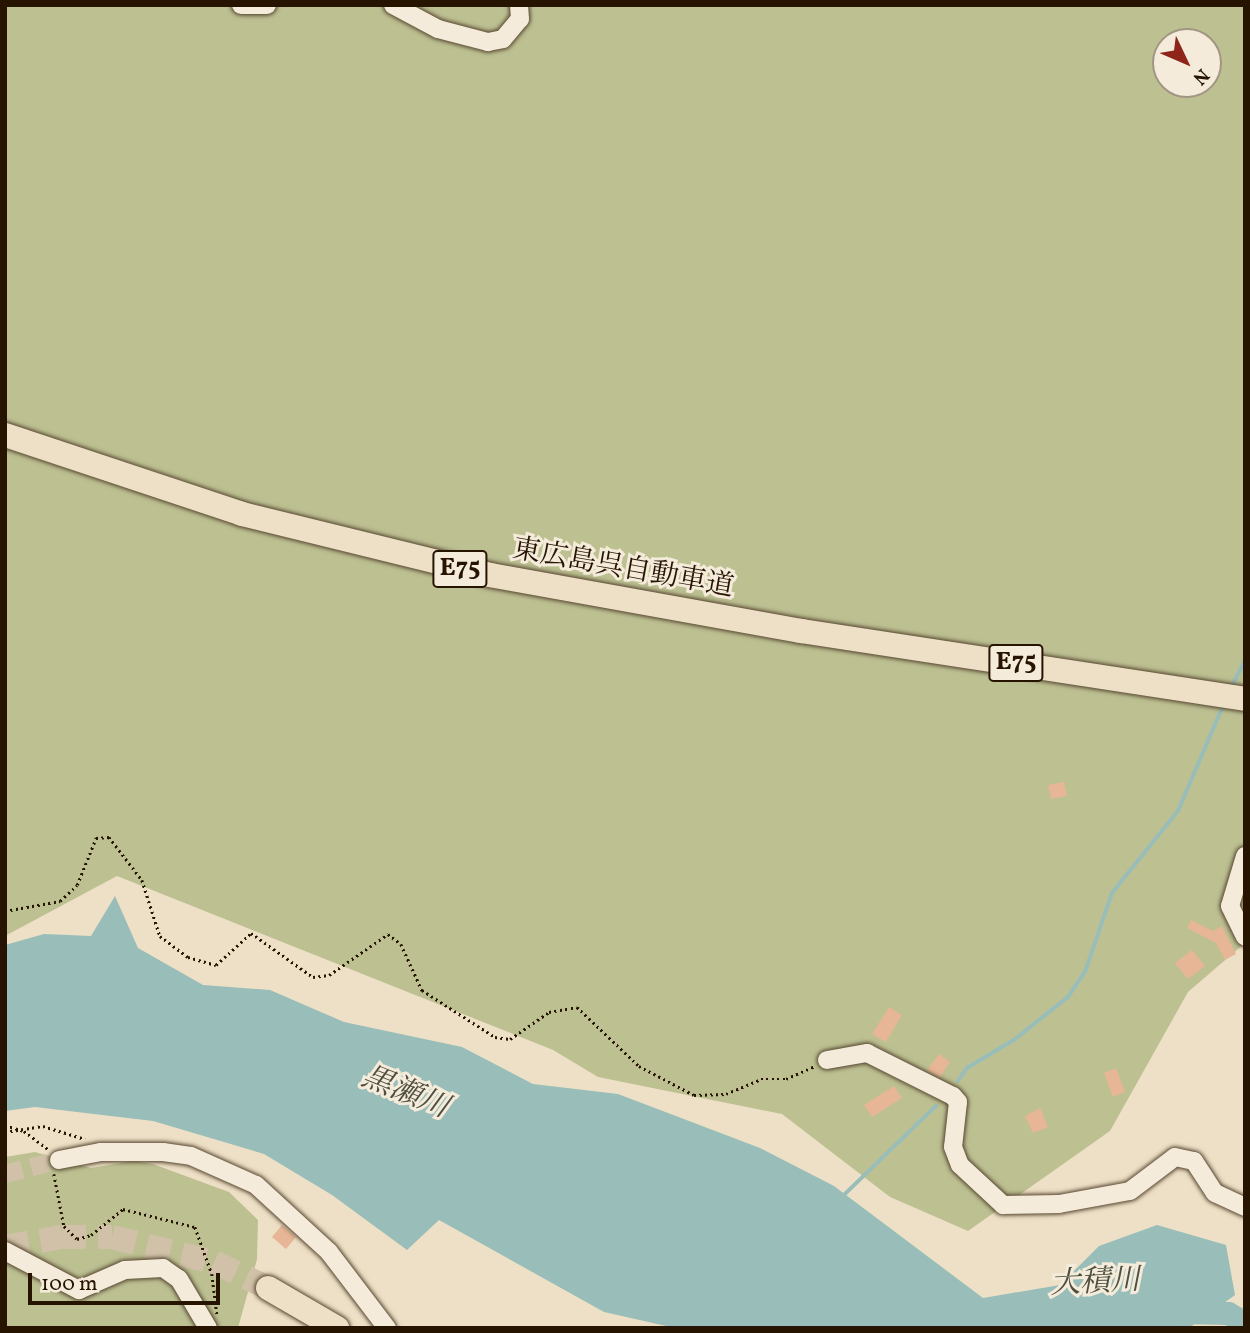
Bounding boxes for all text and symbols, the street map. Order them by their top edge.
north arrow [1152,28,1222,98]
text: N [1187,62,1215,90]
street label: 東広島呉自動車道 [510,533,736,605]
road number: E75 [432,547,488,592]
road number: E75 [988,640,1044,685]
water label: 黒瀬川 [357,1059,453,1127]
scale bar [32,1260,224,1304]
water label: 大積川 [1049,1263,1141,1303]
text: 100 m [41,1270,98,1299]

